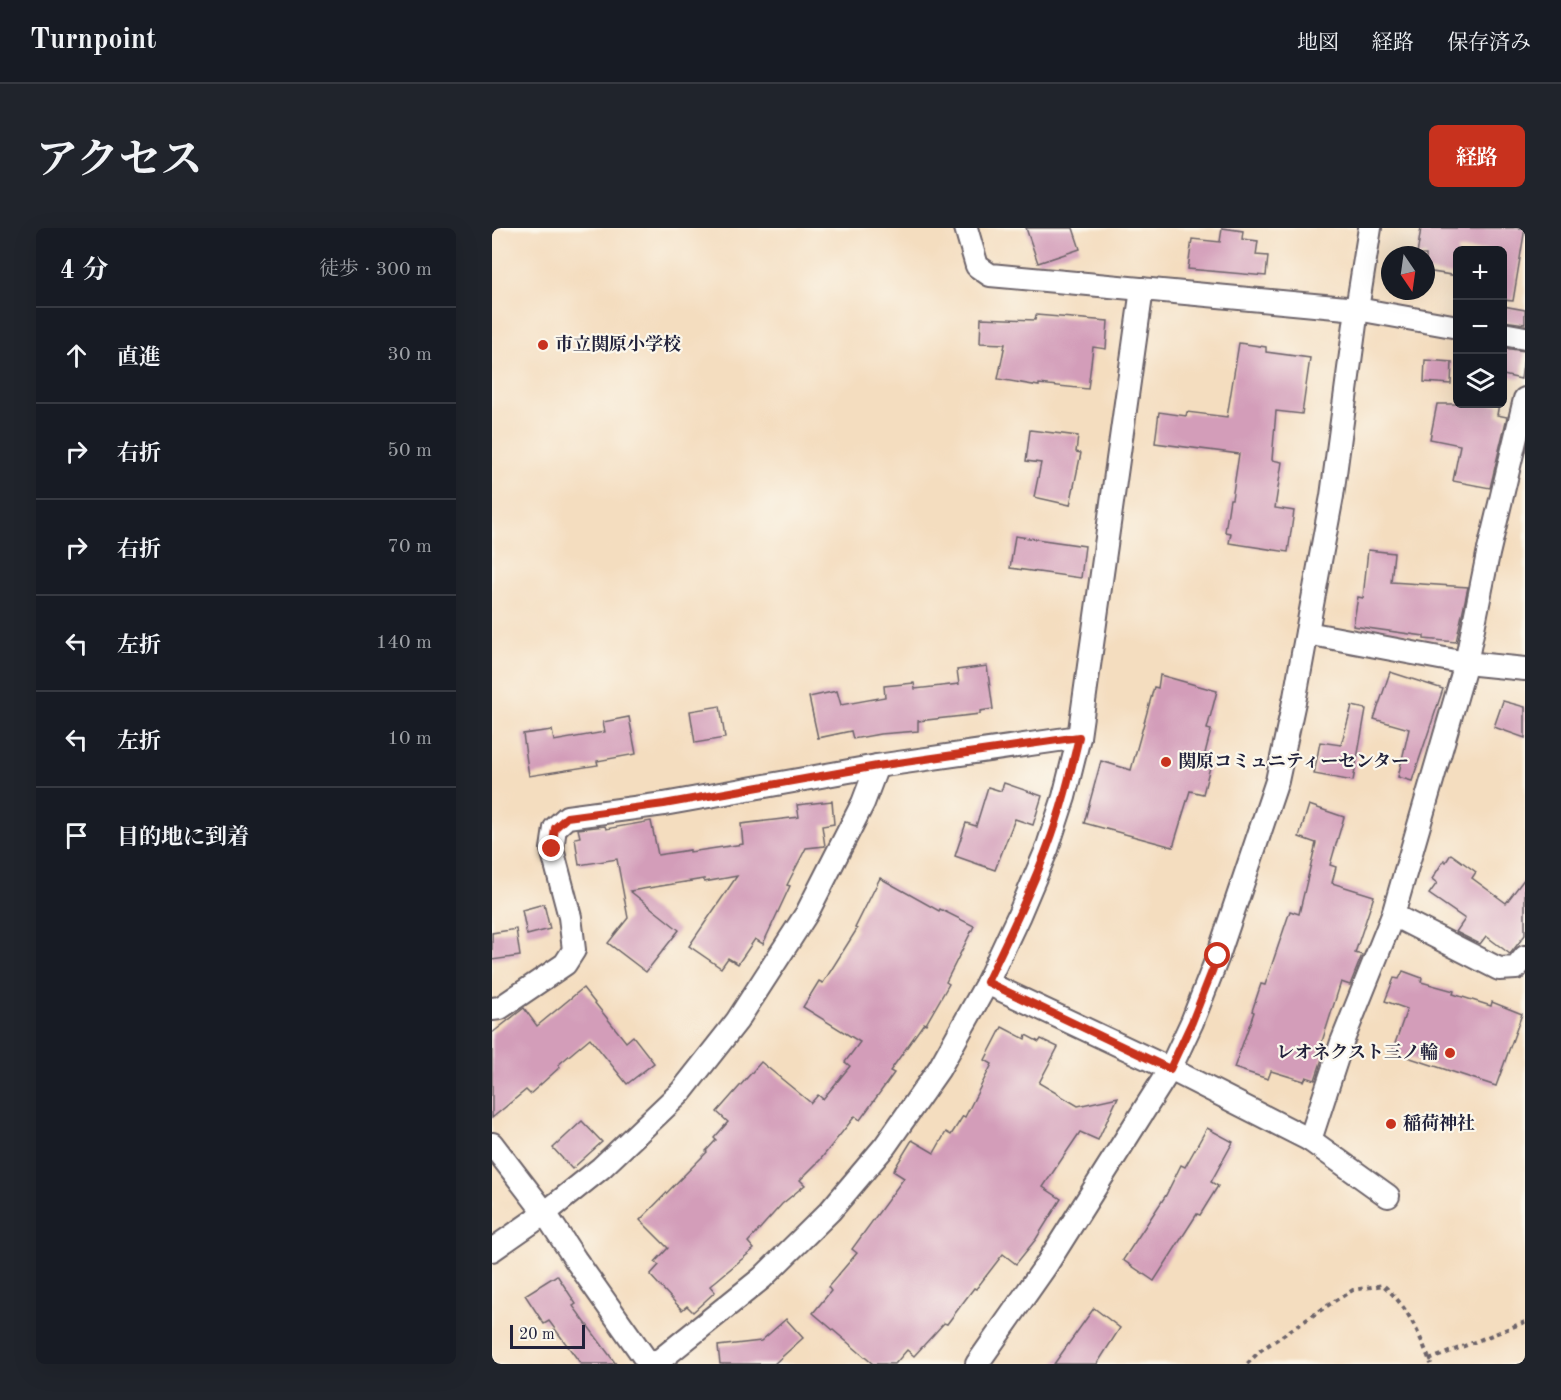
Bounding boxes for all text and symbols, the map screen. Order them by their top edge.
text: Turnpoint [30,27,157,55]
text: 地図 [1297,33,1339,54]
text: 経路 [1372,33,1414,54]
text: 保存済み [1447,33,1531,54]
button: 経路 [1429,125,1525,187]
text: アクセス [36,141,203,183]
north arrow [1381,246,1435,300]
map controls [1453,246,1507,408]
button: + [1453,246,1507,300]
text: 4 分 [60,258,108,284]
text: 徒歩 · 300 m [319,260,432,280]
button: − [1453,300,1507,354]
place label: 市立関原小学校 [555,334,681,354]
marker: 市立関原小学校 [536,338,550,352]
icon: ahead [60,339,93,372]
text: 30 m [387,345,432,365]
text: 直進 [117,347,161,369]
button: layers [1453,354,1507,408]
icon: right [60,435,93,468]
text: 50 m [387,441,432,461]
text: 右折 [117,443,161,465]
icon: right [60,531,93,564]
text: 70 m [387,537,432,557]
text: 右折 [117,539,161,561]
icon: left [60,627,93,660]
text: 140 m [376,633,432,653]
text: 左折 [117,635,161,657]
icon: left [60,723,93,756]
text: 10 m [387,729,432,749]
text: 左折 [117,731,161,753]
place label: 関原コミュニティーセンター [1178,751,1409,771]
marker: 関原コミュニティーセンター [1159,755,1173,769]
icon: arrive [60,819,93,852]
text: 目的地に到着 [117,827,249,849]
route end [538,835,564,861]
route start [1204,942,1230,968]
place label: レオネクスト三ノ輪 [1276,1042,1438,1062]
marker: レオネクスト三ノ輪 [1443,1046,1457,1060]
place label: 稲荷神社 [1403,1113,1475,1133]
marker: 稲荷神社 [1384,1117,1398,1131]
scale bar [510,1322,585,1350]
text: 20 m [519,1327,555,1343]

